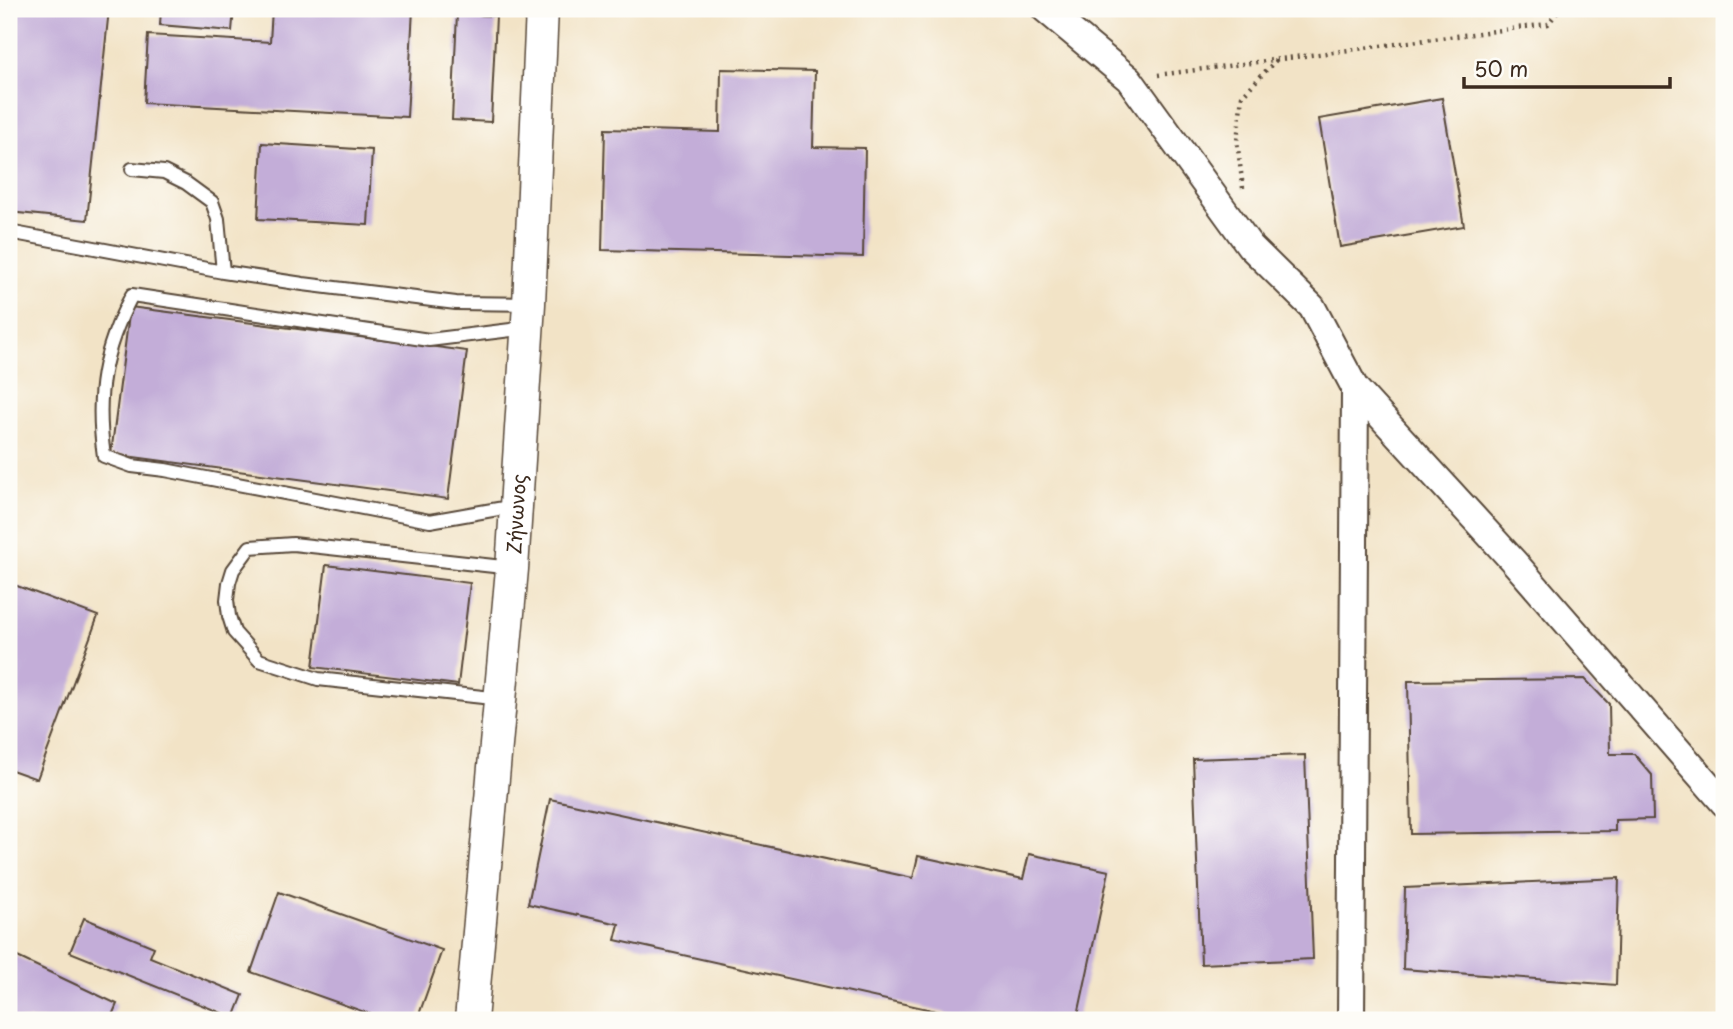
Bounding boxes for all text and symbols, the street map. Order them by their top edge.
scale bar [1464,46,1670,90]
text: 50 m [1474,52,1528,84]
street label: Ζήνωνος [499,473,532,555]

